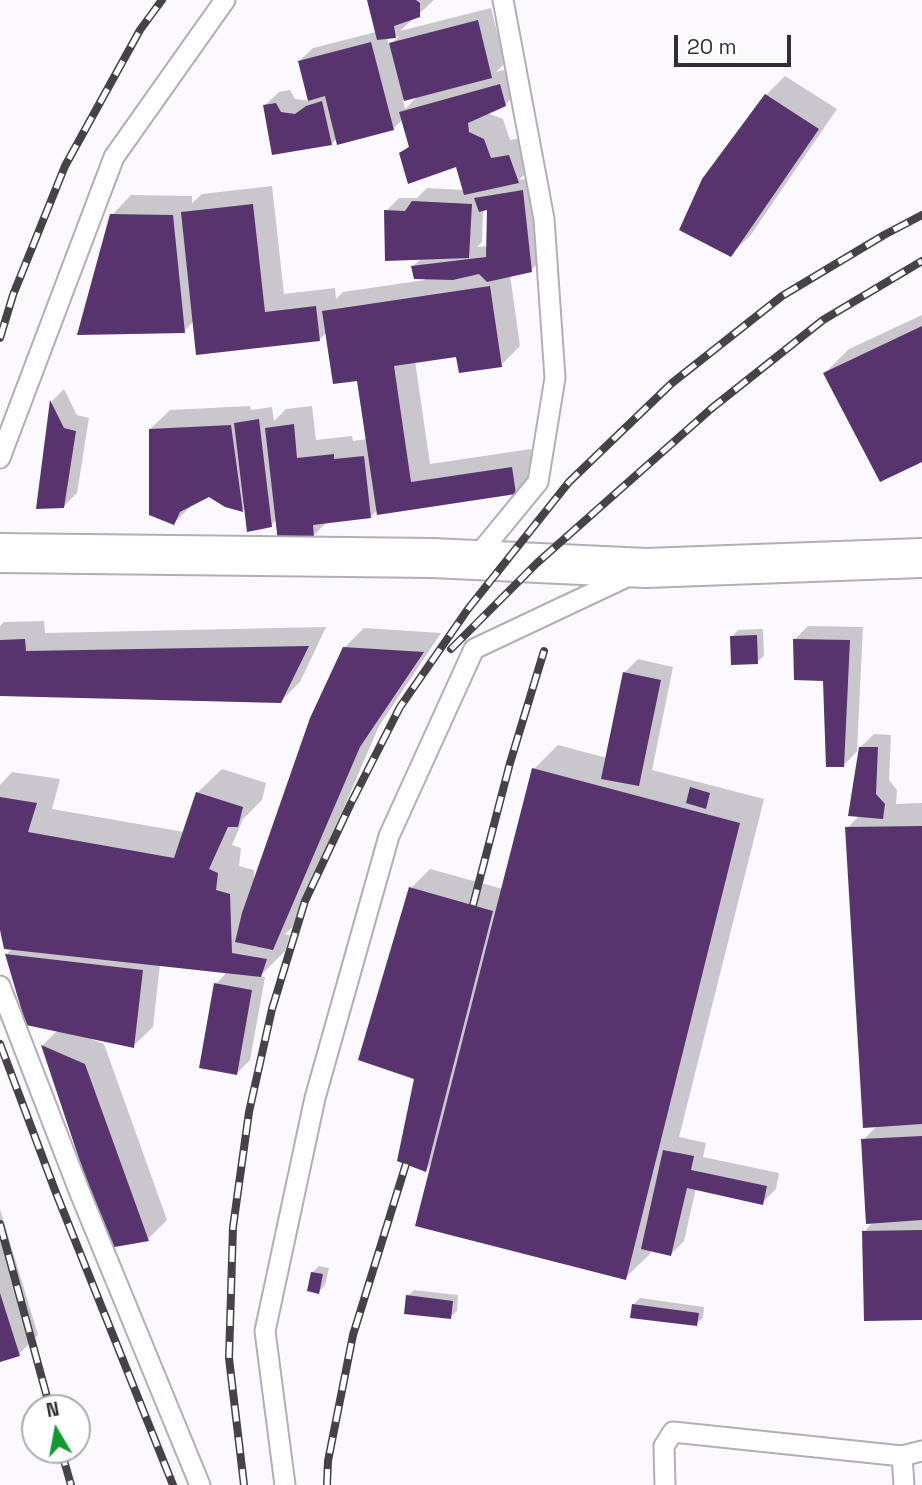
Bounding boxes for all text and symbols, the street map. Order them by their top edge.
scale bar [677,21,794,65]
text: 20 m [687,33,737,60]
north arrow [21,1394,91,1464]
text: N [44,1396,61,1423]

